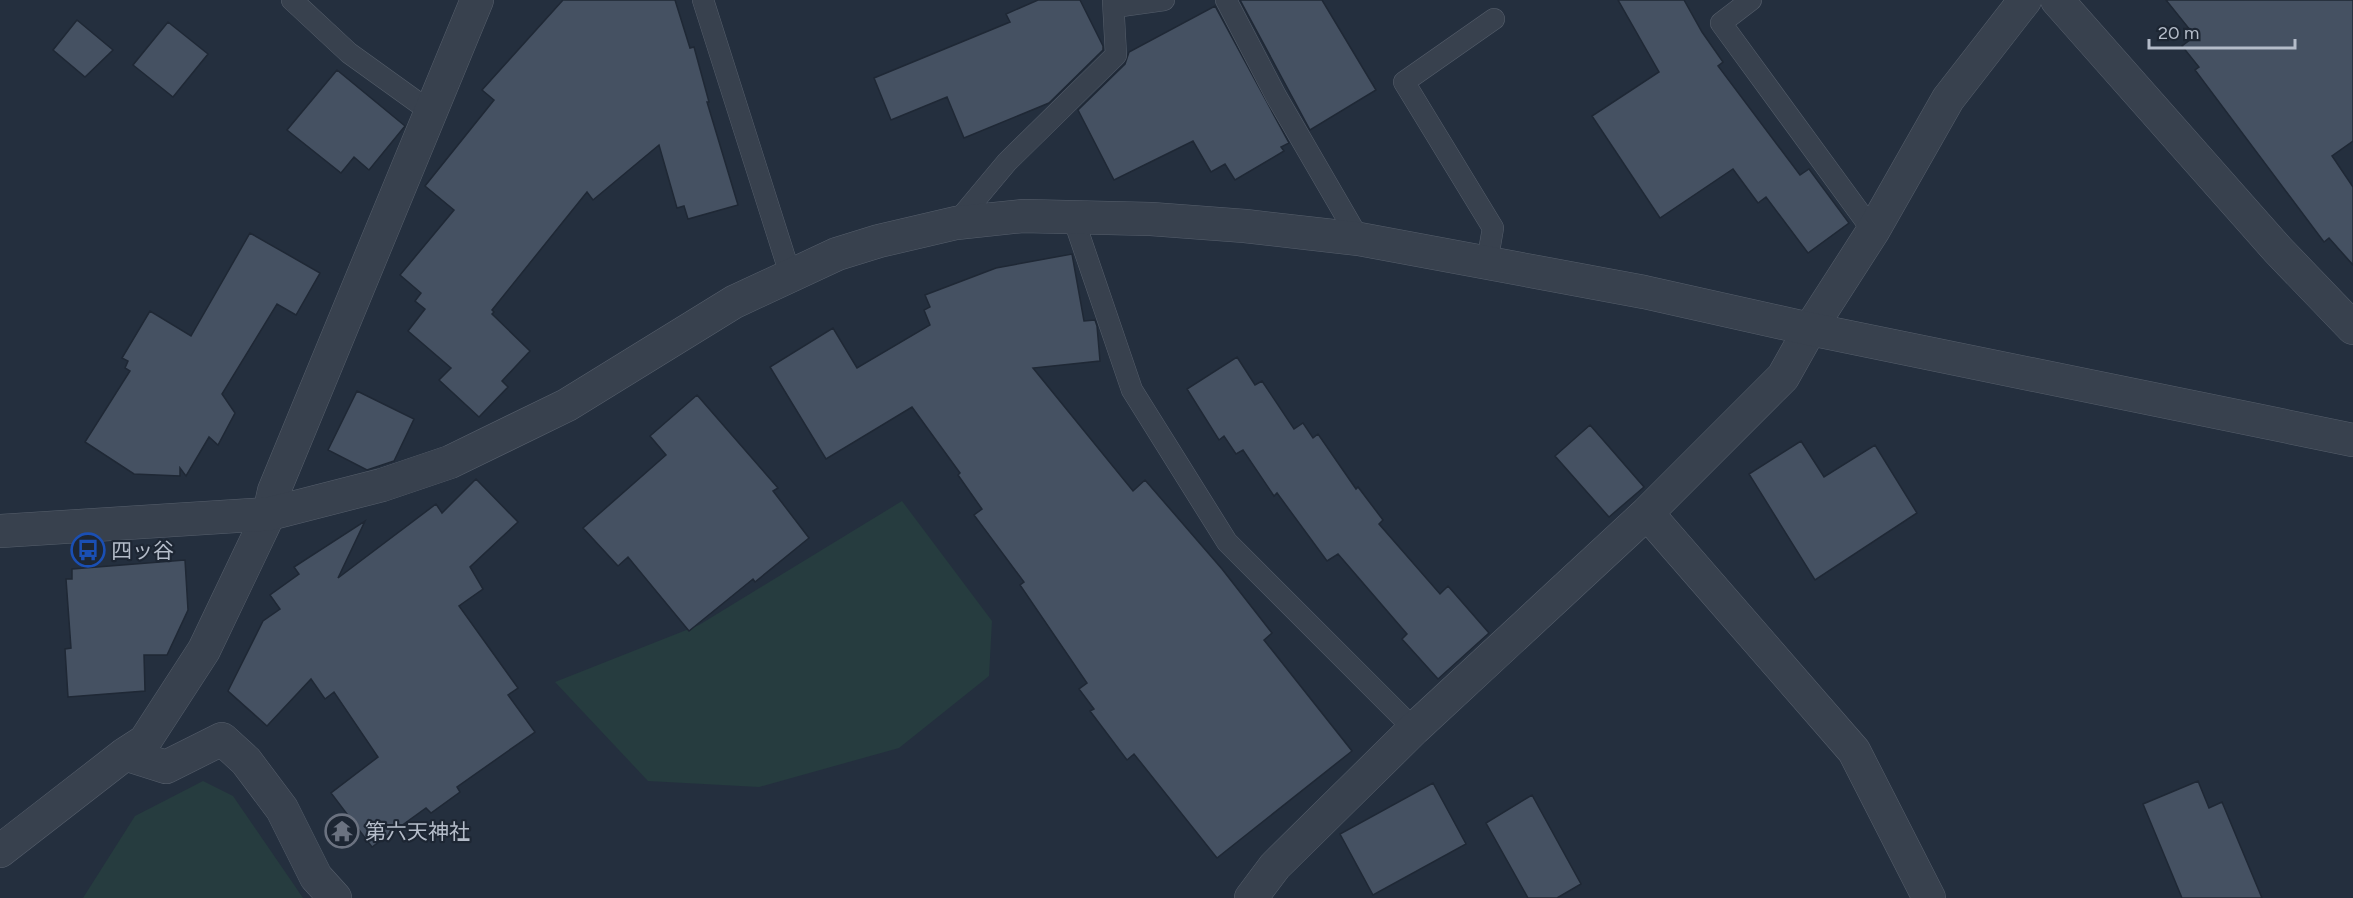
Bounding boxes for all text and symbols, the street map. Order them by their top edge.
scale bar [2149,12,2294,50]
text: 20 m [2158,22,2199,44]
bus stop icon: 四ッ谷 [70,532,106,568]
place label: 四ッ谷 [111,538,174,563]
temple icon: 第六天神社 [324,813,360,849]
place label: 第六天神社 [365,819,470,844]

